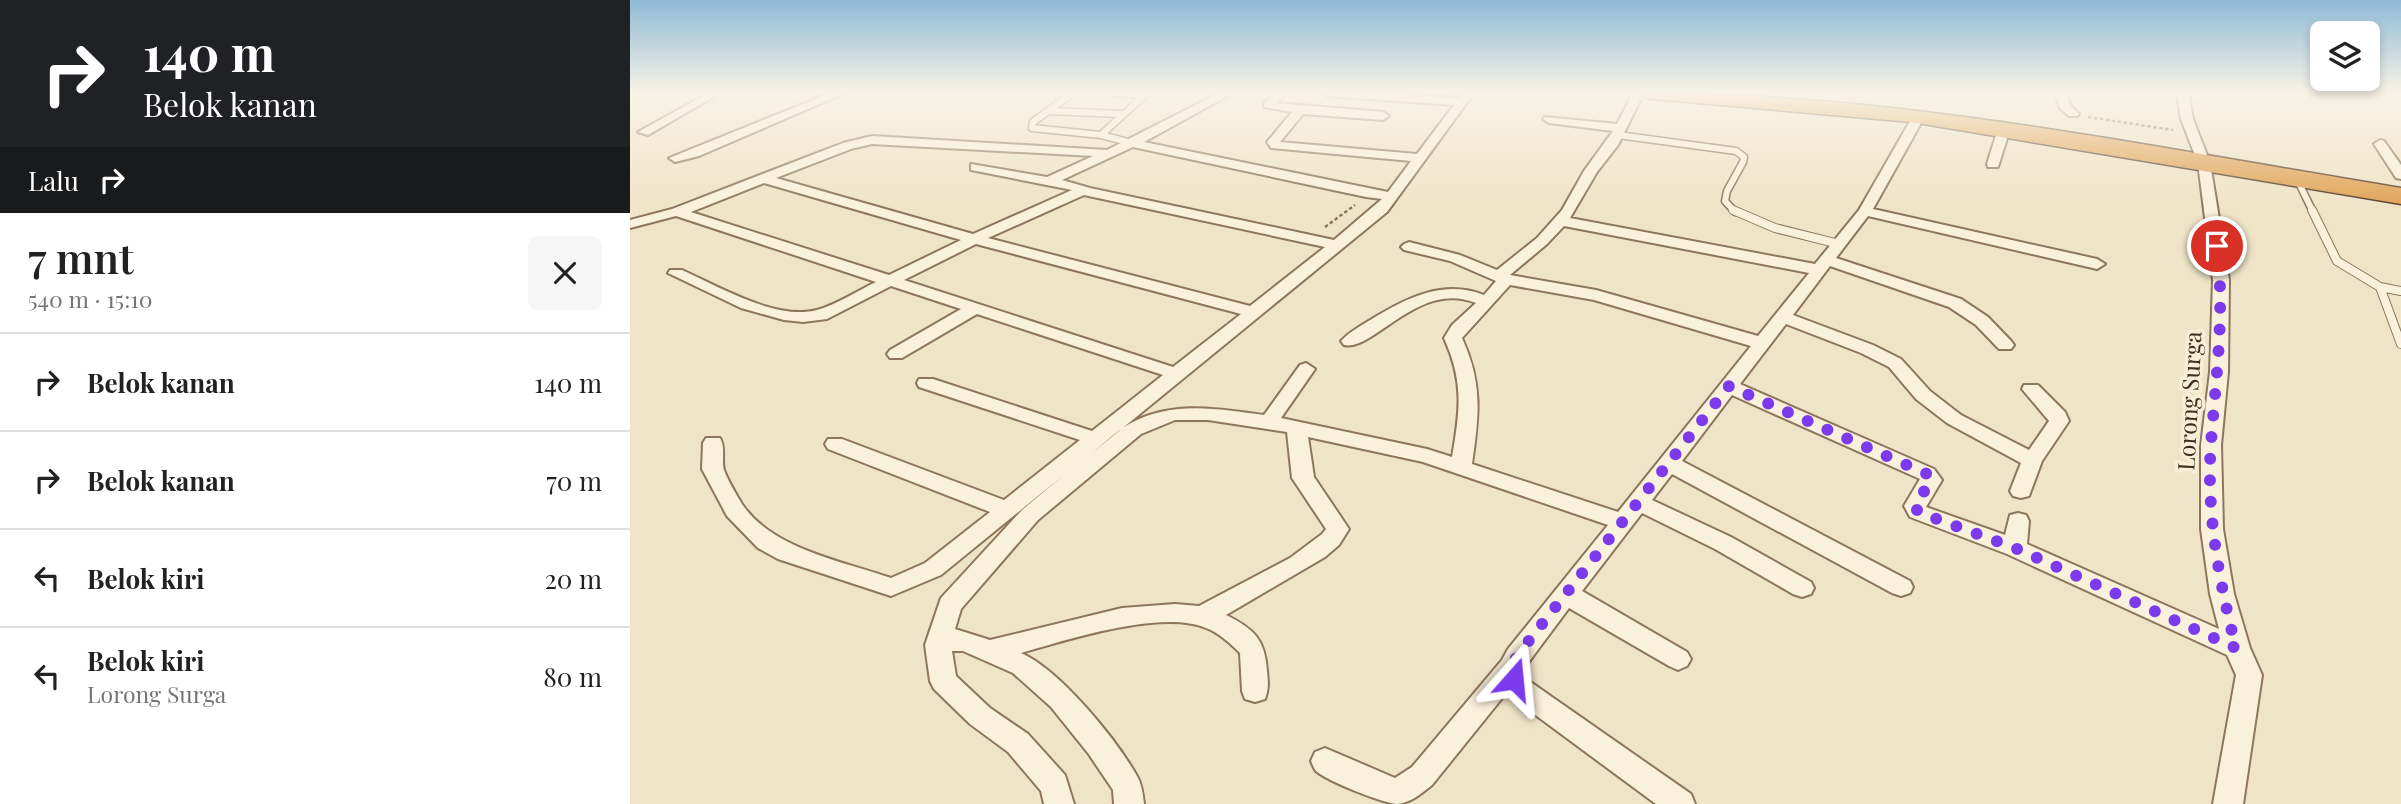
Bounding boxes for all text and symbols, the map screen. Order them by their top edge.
text: 140 m [143,19,275,84]
map controls [2310,21,2380,91]
button: layers [2310,21,2380,91]
icon: right [28,28,119,119]
text: Belok kanan [143,82,317,125]
icon: right [93,161,131,199]
text: Lalu [28,163,79,198]
pin [2187,216,2247,276]
icon: arrive [2198,227,2236,265]
text: 7 mnt [28,229,134,285]
button: close [528,236,602,310]
text: 540 m · 15:10 [28,283,153,314]
street label: Lorong Surga [2169,330,2208,471]
icon: right [28,363,66,401]
text: Belok kanan [87,365,235,400]
text: 140 m [534,365,602,400]
icon: right [28,461,66,499]
text: Belok kanan [87,463,235,498]
text: 70 m [546,463,602,498]
icon: left [28,559,66,597]
text: Belok kiri [87,561,204,596]
text: 20 m [544,561,602,596]
position arrow [1477,642,1551,716]
text: Belok kiri [87,643,204,678]
icon: left [28,657,66,695]
text: 80 m [543,659,602,694]
text: Lorong Surga [87,678,226,709]

